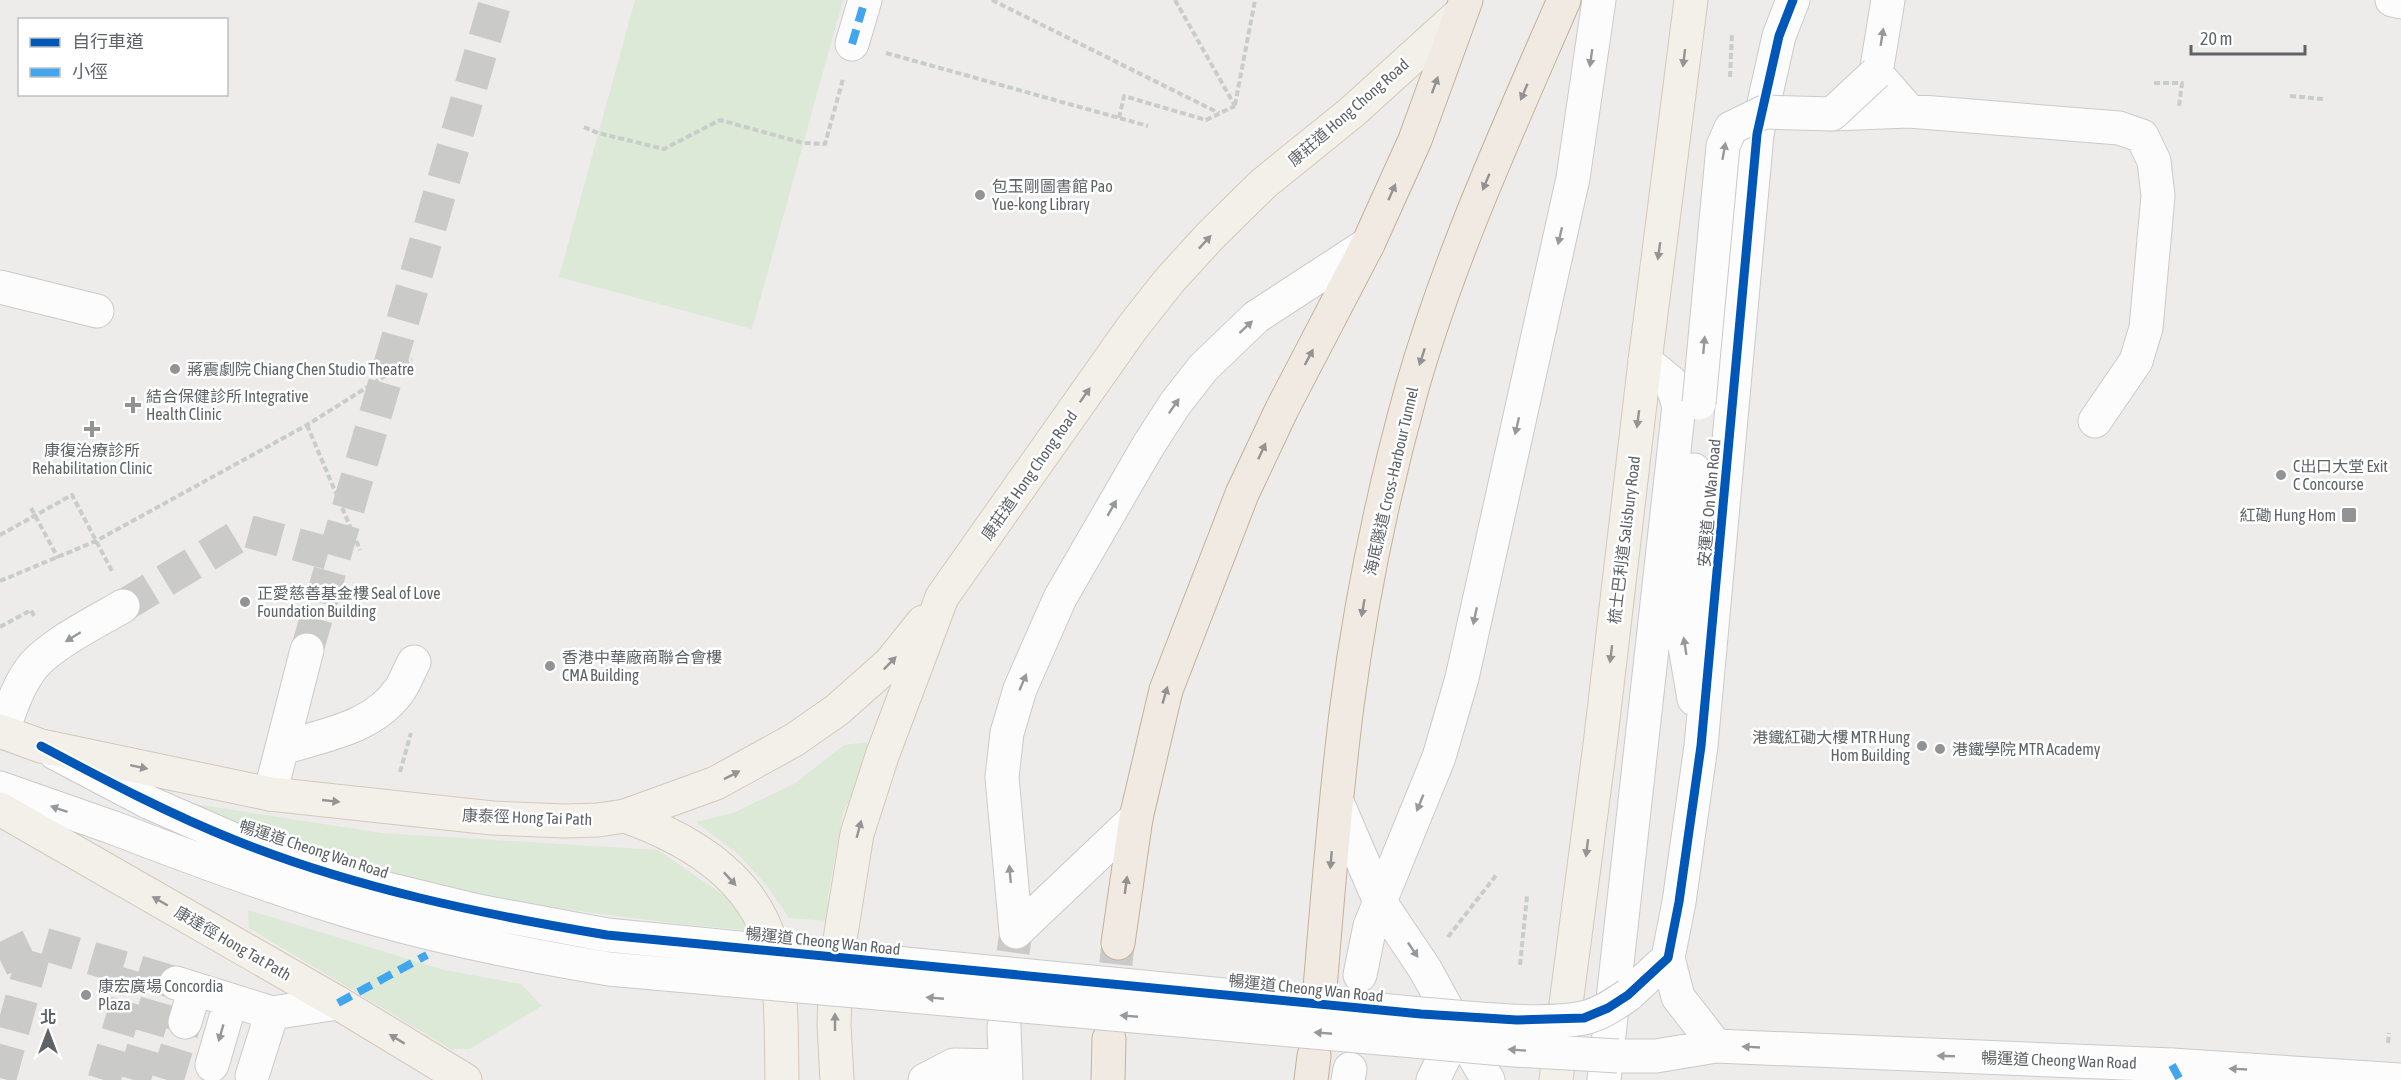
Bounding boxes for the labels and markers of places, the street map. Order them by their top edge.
place label: 包玉剛圖書館 Pao Yue-kong Library [992,177,1113,214]
marker: 包玉剛圖書館 Pao Yue-kong Library [973,188,987,202]
place label: 蔣震劇院 Chiang Chen Studio Theatre [187,360,414,379]
marker: 蔣震劇院 Chiang Chen Studio Theatre [168,362,182,376]
place label: 結合保健診所 Integrative Health Clinic [146,387,308,423]
marker: 結合保健診所 Integrative Health Clinic [124,396,142,414]
marker: 康復治療診所 Rehabilitation Clinic [83,420,101,438]
place label: 康復治療診所 Rehabilitation Clinic [32,441,152,477]
place label: C出口大堂 Exit C Concourse [2293,457,2388,493]
marker: C出口大堂 Exit C Concourse [2274,468,2288,482]
place label: 紅磡 Hung Hom [2240,506,2336,525]
marker: 紅磡 Hung Hom [2340,506,2358,524]
place label: 正愛慈善基金樓 Seal of Love Foundation Building [257,584,440,621]
marker: 正愛慈善基金樓 Seal of Love Foundation Building [238,595,252,609]
place label: 香港中華廠商聯合會樓 CMA Building [562,648,722,685]
marker: 香港中華廠商聯合會樓 CMA Building [543,659,557,673]
place label: 港鐵紅磡大樓 MTR Hung Hom Building [1752,728,1910,765]
marker: 港鐵紅磡大樓 MTR Hung Hom Building [1915,739,1929,753]
place label: 港鐵學院 MTR Academy [1952,740,2101,759]
marker: 港鐵學院 MTR Academy [1933,742,1947,756]
place label: 康宏廣場 Concordia Plaza [98,977,224,1013]
marker: 康宏廣場 Concordia Plaza [79,988,93,1002]

